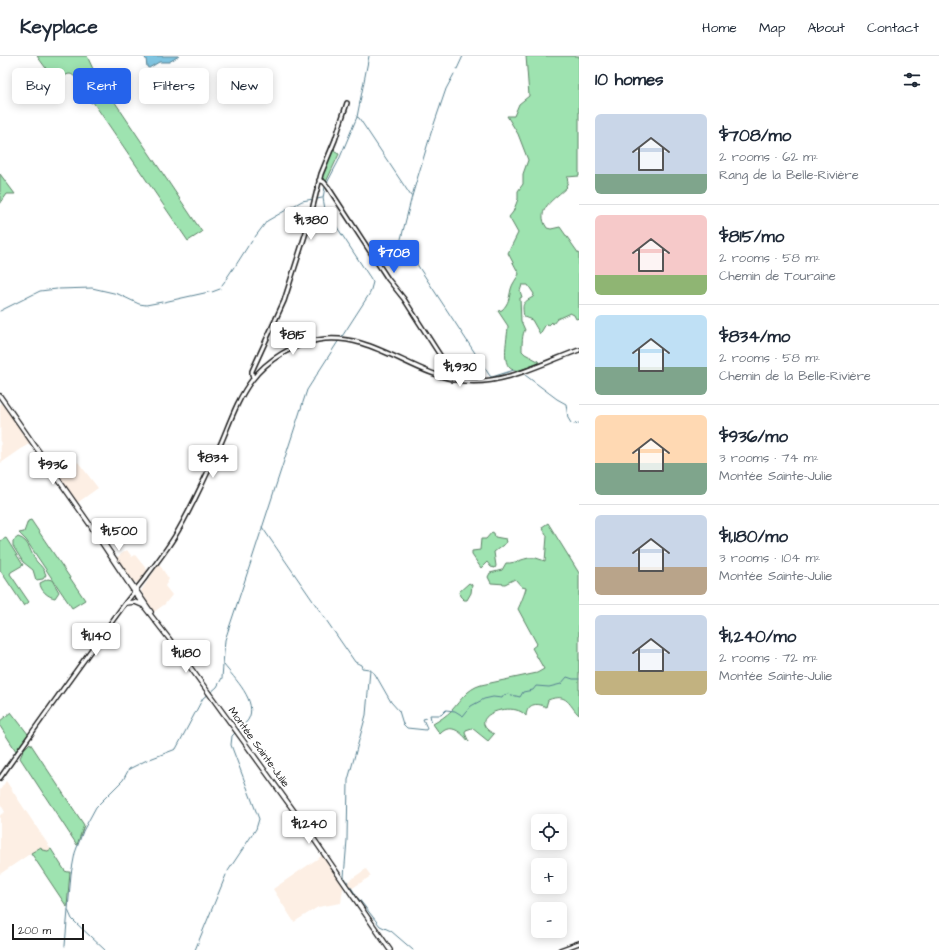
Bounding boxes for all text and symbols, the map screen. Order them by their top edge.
text: Keyplace [20,14,98,41]
text: Home [702,18,737,38]
text: Map [759,18,785,38]
text: About [807,18,845,38]
text: Contact [867,18,919,38]
chip: Buy [12,68,65,104]
chip: Rent [73,68,131,104]
chip: Filters [139,68,209,104]
chip: New [217,68,273,104]
text: 10 homes [595,68,664,92]
icon: filters [901,69,923,91]
text: $708/mo [719,124,791,148]
icon: home [627,130,675,178]
text: 2 rooms · 62 m² [719,148,818,166]
text: Rang de la Belle-Rivière [719,166,859,184]
pin: $1,380 [278,207,344,241]
text: $1,380 [294,211,328,229]
text: $815/mo [719,225,784,249]
icon: home [627,231,675,279]
pin: $708 [370,240,418,274]
text: $708 [378,244,410,262]
text: 2 rooms · 58 m² [719,249,820,267]
text: Chemin de Touraine [719,267,836,285]
pin: $815 [269,322,317,356]
text: $834/mo [719,325,790,349]
text: $815 [280,326,306,344]
icon: home [627,331,675,379]
text: 2 rooms · 58 m² [719,349,820,367]
pin: $1,930 [427,354,493,388]
text: $1,930 [443,358,477,376]
text: Chemin de la Belle-Rivière [719,367,871,385]
text: $936/mo [719,425,788,449]
icon: home [627,431,675,479]
pin: $834 [189,445,237,479]
text: $834 [197,449,229,467]
text: 3 rooms · 74 m² [719,449,819,467]
pin: $936 [29,452,77,486]
text: $936 [38,456,68,474]
text: Montée Sainte-Julie [719,467,832,485]
pin: $1,500 [86,518,152,552]
text: $1,500 [101,522,137,540]
text: $1,180/mo [719,525,788,549]
icon: home [627,531,675,579]
text: 3 rooms · 104 m² [719,549,820,567]
text: Montée Sainte-Julie [719,567,832,585]
pin: $1,140 [63,623,129,657]
text: $1,240/mo [719,625,796,649]
text: $1,140 [81,627,111,645]
icon: home [627,631,675,679]
pin: $1,180 [153,640,219,674]
text: $1,180 [171,644,201,662]
text: 2 rooms · 72 m² [719,649,818,667]
text: Montée Sainte-Julie [719,667,832,685]
street label: Montée Sainte-Julie [225,704,293,790]
pin: $1,240 [276,811,342,845]
map controls [531,814,567,938]
button: locate [531,814,567,850]
text: $1,240 [291,815,327,833]
button: + [531,858,567,894]
button: − [531,902,567,938]
scale bar [12,922,84,941]
text: 200 m [18,923,51,938]

